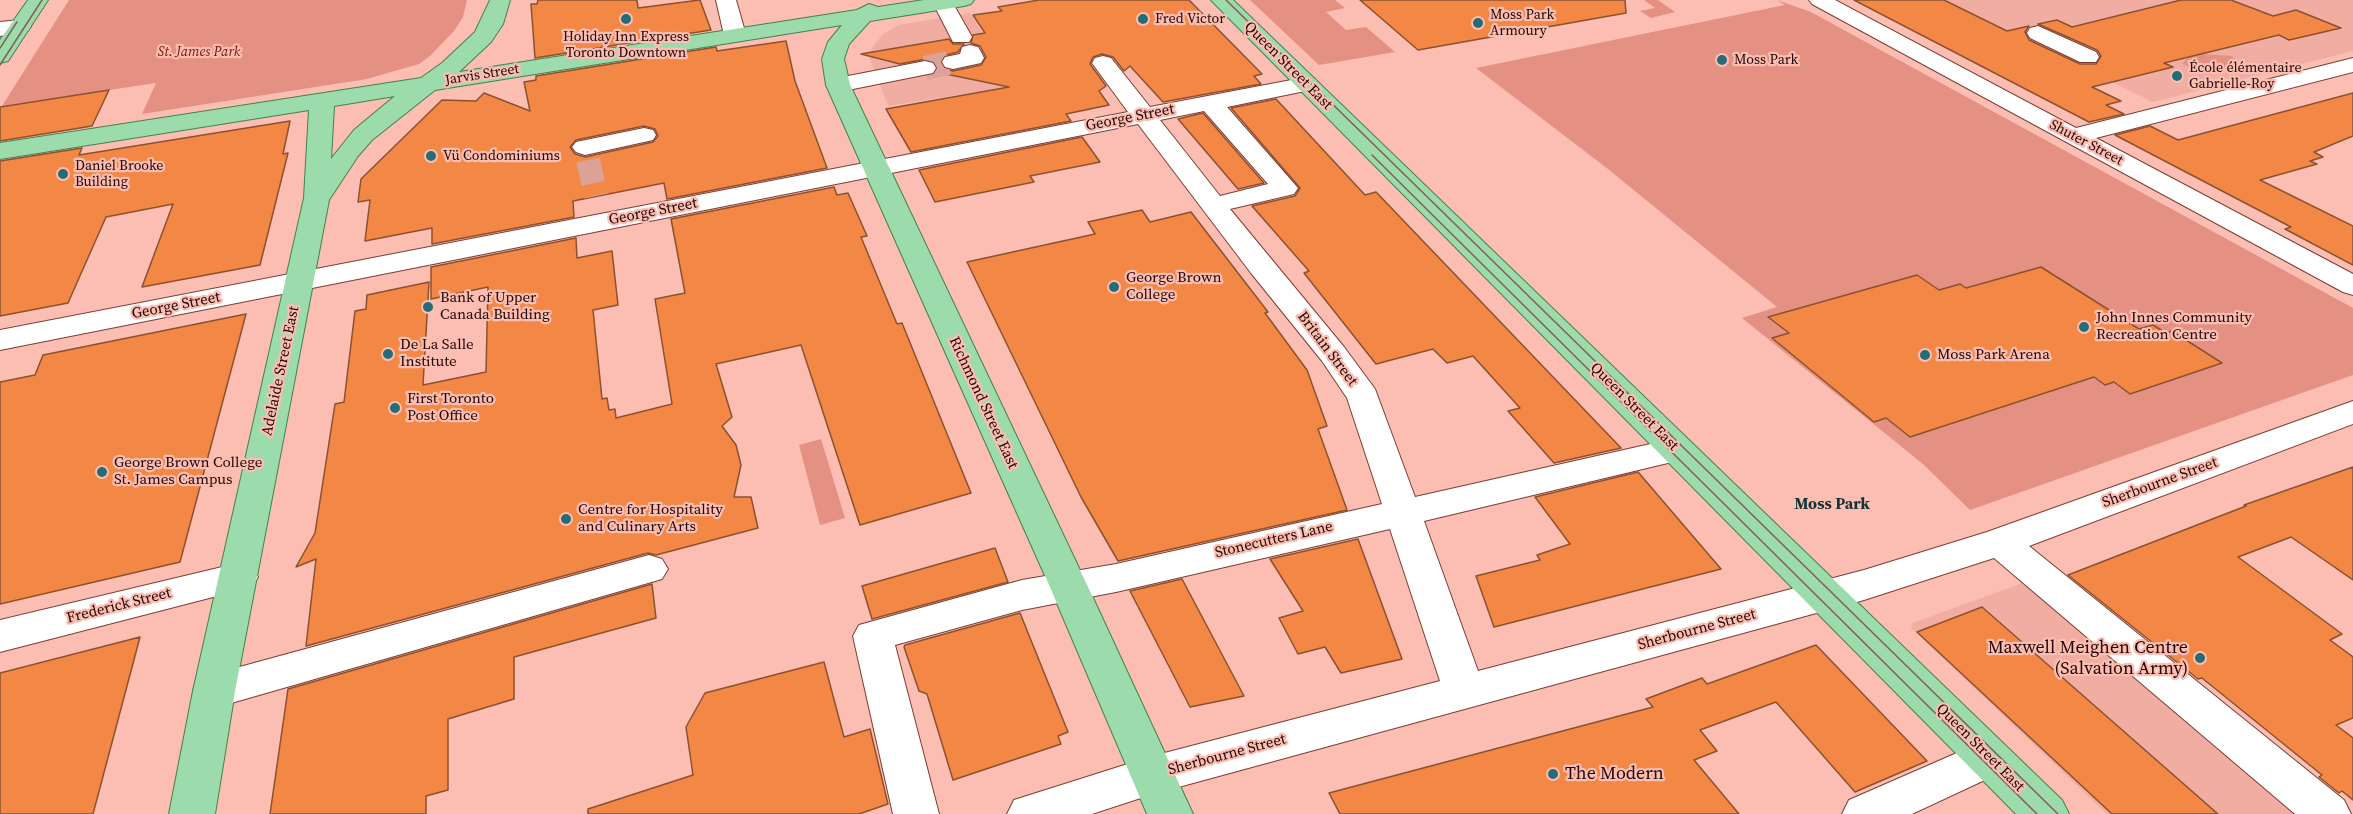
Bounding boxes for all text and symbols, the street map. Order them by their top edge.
place label: Moss Park Armoury [1490,7,1554,40]
place label: Fred Victor [1155,11,1225,27]
marker: Holiday Inn Express Toronto Downtown [619,12,633,26]
marker: Fred Victor [1136,12,1150,26]
marker: Moss Park Armoury [1471,16,1485,30]
street label: Queen Street East [1240,18,1336,114]
place label: Holiday Inn Express Toronto Downtown [563,29,689,62]
park label: St. James Park [158,44,240,60]
place label: Moss Park [1734,52,1798,68]
marker: Moss Park [1715,53,1729,67]
place label: École élémentaire Gabrielle-Roy [2189,60,2302,92]
street label: Jarvis Street [444,61,520,89]
marker: École élémentaire Gabrielle-Roy [2170,69,2184,83]
street label: George Street [1084,101,1176,135]
street label: Shuter Street [2046,117,2126,169]
place label: Vü Condominiums [443,148,560,164]
marker: Vü Condominiums [424,149,438,163]
place label: Daniel Brooke Building [75,158,163,190]
marker: Daniel Brooke Building [56,167,70,181]
street label: George Street [607,195,699,229]
place label: George Brown College [1126,269,1221,304]
marker: George Brown College [1107,280,1121,294]
street label: George Street [130,289,222,323]
place label: Bank of Upper Canada Building [440,289,550,324]
marker: Bank of Upper Canada Building [421,300,435,314]
street label: Adelaide Street East [258,305,304,437]
street label: Britain Street [1293,308,1361,390]
place label: John Innes Community Recreation Centre [2096,309,2252,344]
marker: John Innes Community Recreation Centre [2077,320,2091,334]
street label: Richmond Street East [945,334,1021,472]
place label: De La Salle Institute [400,336,474,371]
place label: Moss Park Arena [1937,346,2050,364]
marker: De La Salle Institute [381,347,395,361]
marker: Moss Park Arena [1918,348,1932,362]
street label: Queen Street East [1586,359,1682,455]
place label: First Toronto Post Office [407,390,494,425]
marker: First Toronto Post Office [388,401,402,415]
place label: George Brown College St. James Campus [114,454,262,489]
street label: Sherbourne Street [2100,454,2220,512]
marker: George Brown College St. James Campus [95,465,109,479]
district label: Moss Park [1794,495,1870,515]
place label: Centre for Hospitality and Culinary Arts [578,501,723,536]
marker: Centre for Hospitality and Culinary Arts [559,512,573,526]
street label: Stonecutters Lane [1213,518,1335,562]
street label: Frederick Street [65,584,173,628]
street label: Sherbourne Street [1636,606,1758,654]
place label: Maxwell Meighen Centre (Salvation Army) [1988,637,2188,680]
marker: Maxwell Meighen Centre (Salvation Army) [2193,651,2207,665]
street label: Queen Street East [1932,700,2028,796]
street label: Sherbourne Street [1166,731,1288,779]
place label: The Modern [1565,763,1664,785]
marker: The Modern [1546,767,1560,781]

